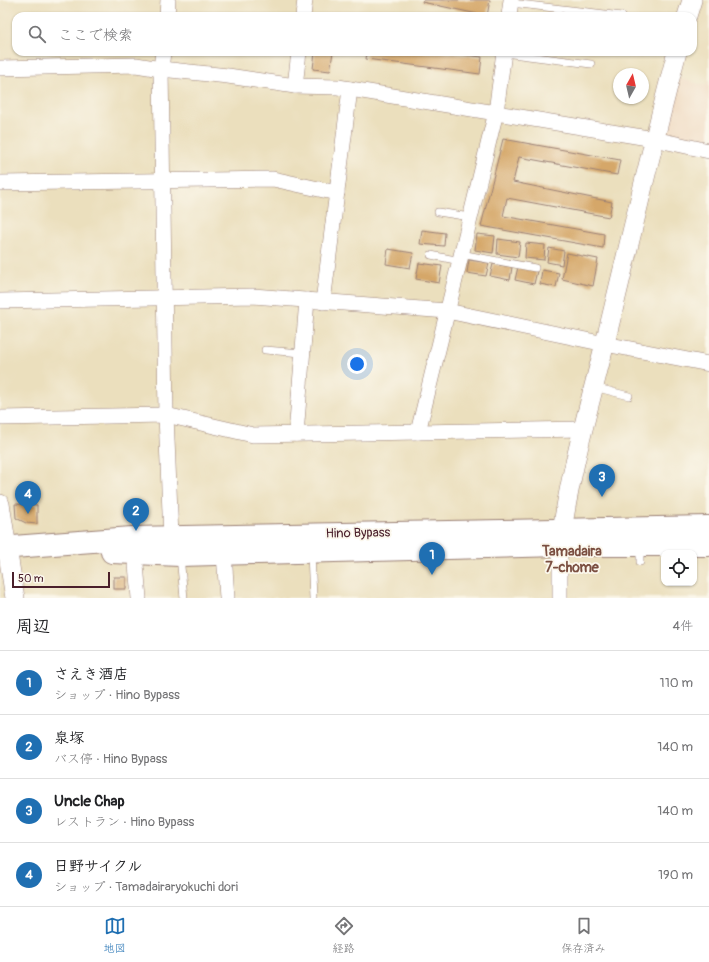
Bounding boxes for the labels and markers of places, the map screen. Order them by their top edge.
pin: 3 [589,464,615,497]
pin: 4 [15,481,41,514]
pin: 2 [123,498,149,531]
pin: 1 [419,542,445,575]

